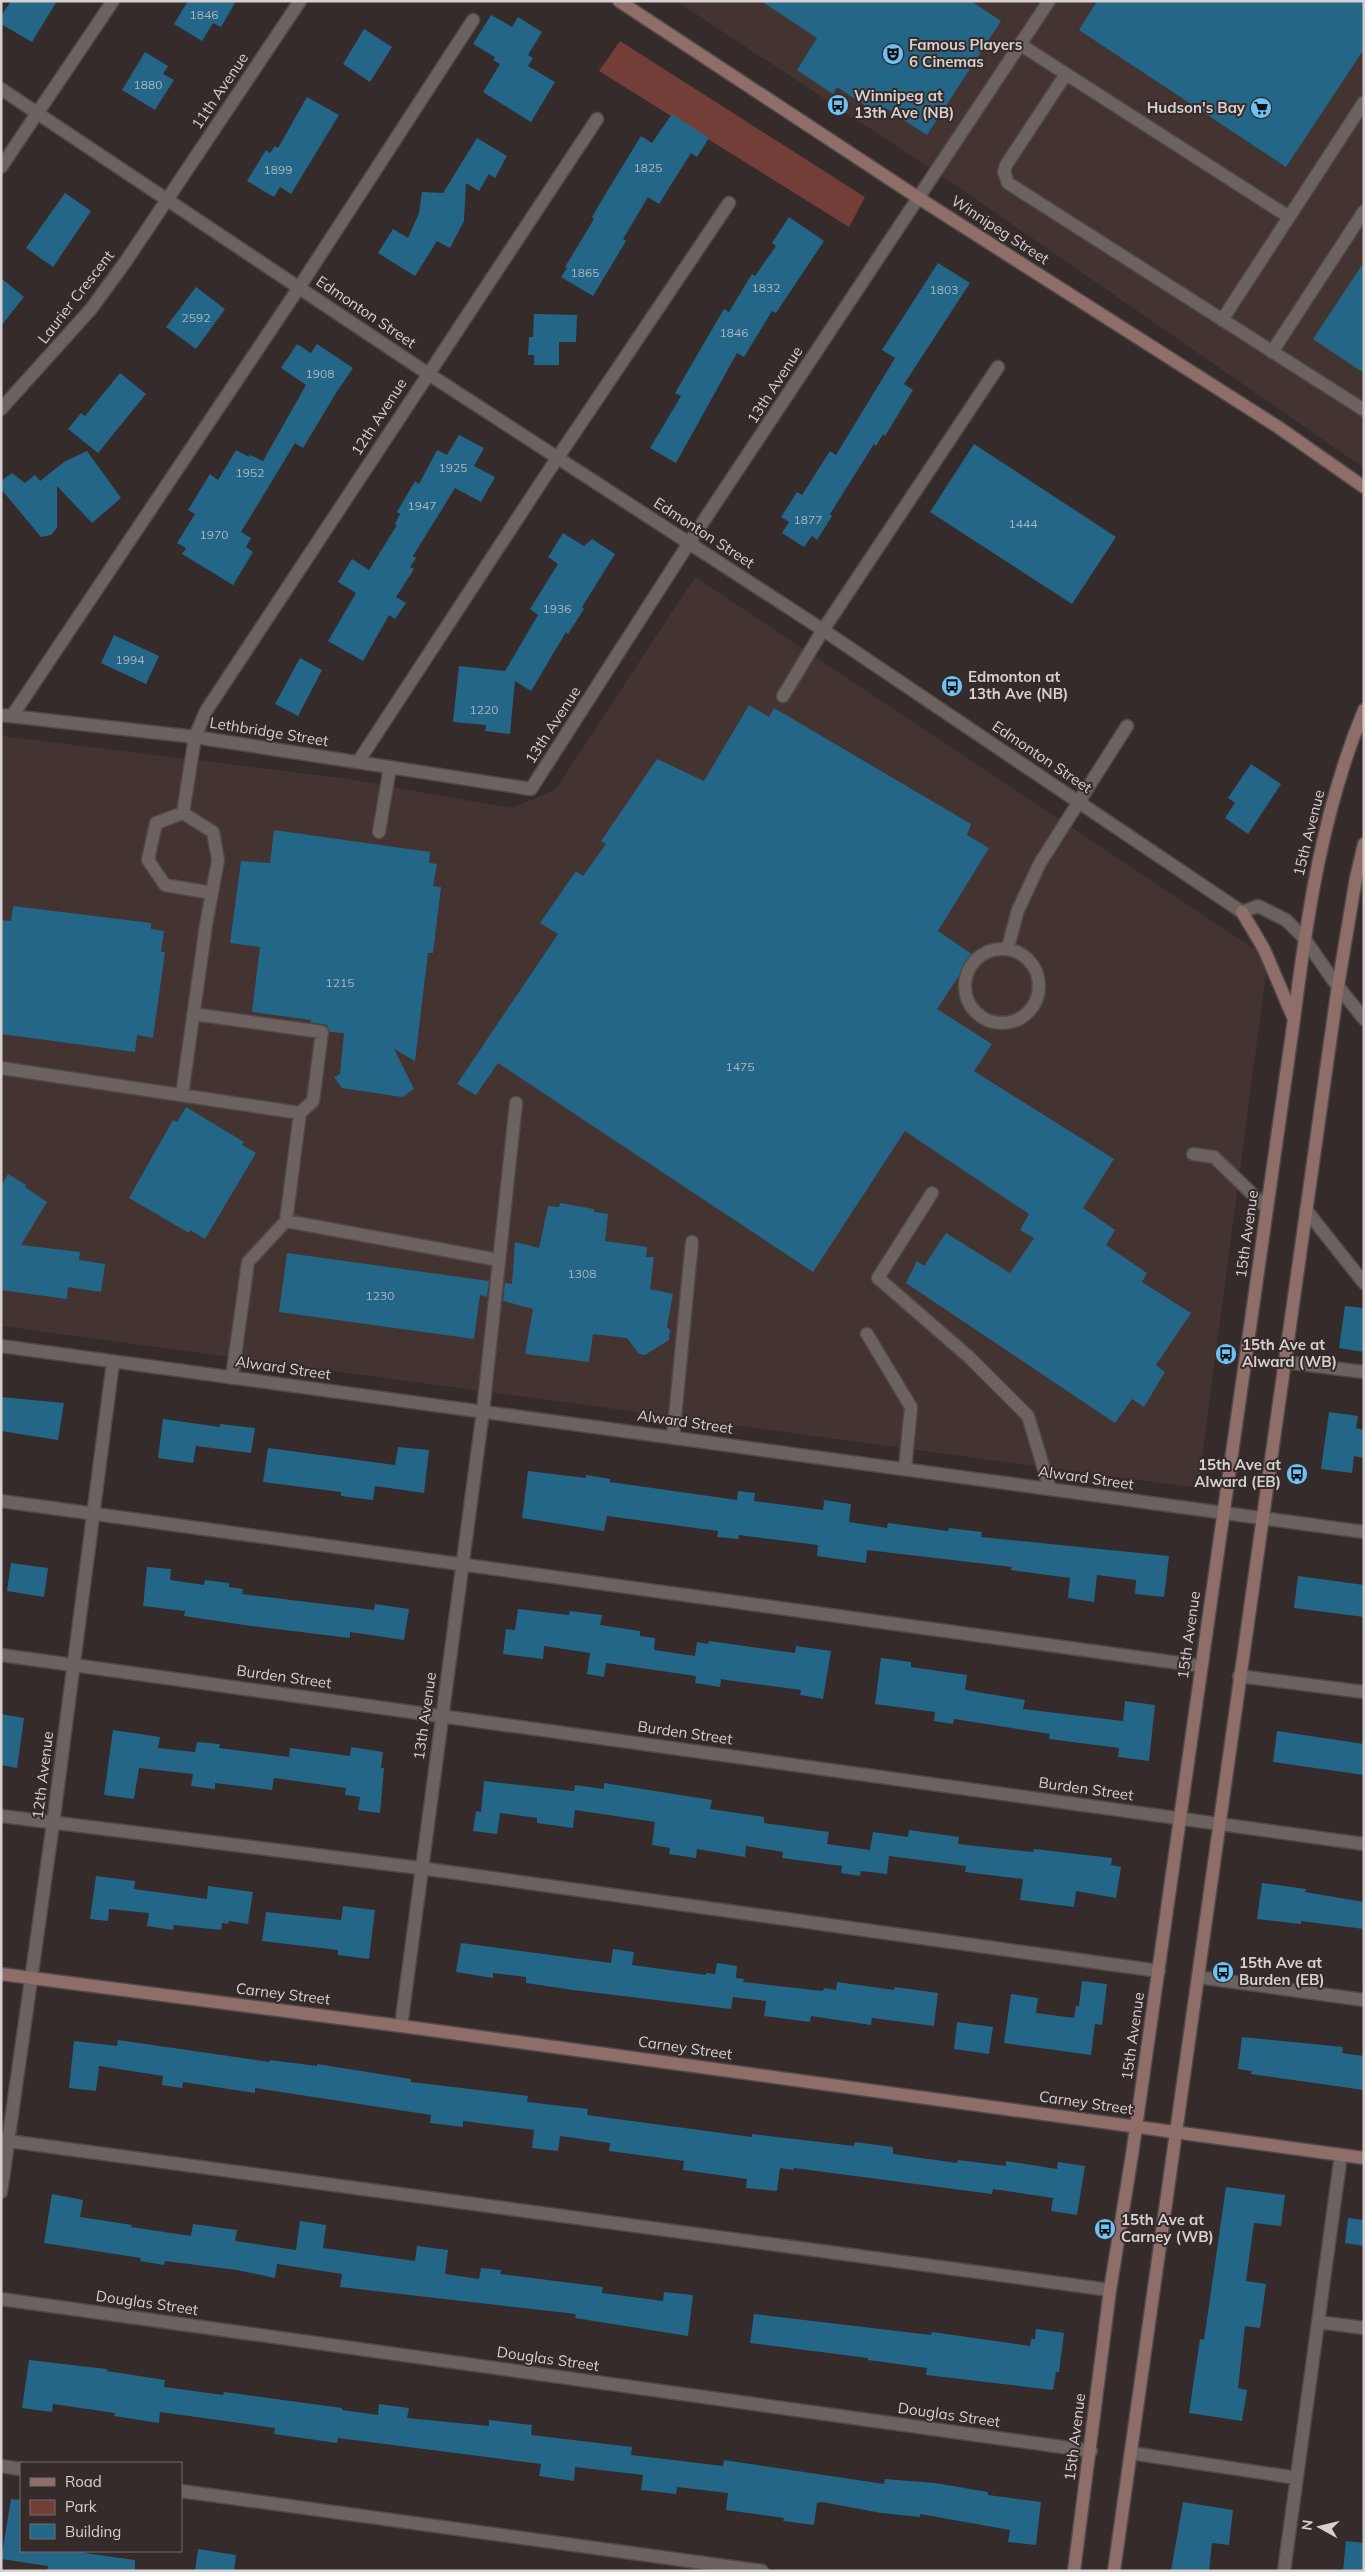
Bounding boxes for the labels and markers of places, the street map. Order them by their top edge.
place label: Famous Players 6 Cinemas [909,35,1022,71]
theatre icon: Famous Players 6 Cinemas [881,42,905,66]
place label: Winnipeg at 13th Ave (NB) [854,86,954,122]
bus stop icon: Winnipeg at 13th Ave (NB) [826,93,850,117]
supermarket icon: Hudson's Bay [1249,96,1273,120]
place label: Hudson's Bay [1147,98,1246,117]
place label: Edmonton at 13th Ave (NB) [968,667,1068,703]
bus stop icon: Edmonton at 13th Ave (NB) [940,674,964,698]
place label: 15th Ave at Alward (WB) [1242,1335,1337,1371]
bus stop icon: 15th Ave at Alward (WB) [1214,1342,1238,1366]
place label: 15th Ave at Alward (EB) [1194,1455,1281,1491]
bus stop icon: 15th Ave at Alward (EB) [1285,1462,1309,1486]
place label: 15th Ave at Burden (EB) [1239,1953,1325,1989]
bus stop icon: 15th Ave at Burden (EB) [1211,1960,1235,1984]
place label: 15th Ave at Carney (WB) [1121,2210,1214,2246]
bus stop icon: 15th Ave at Carney (WB) [1093,2217,1117,2241]

